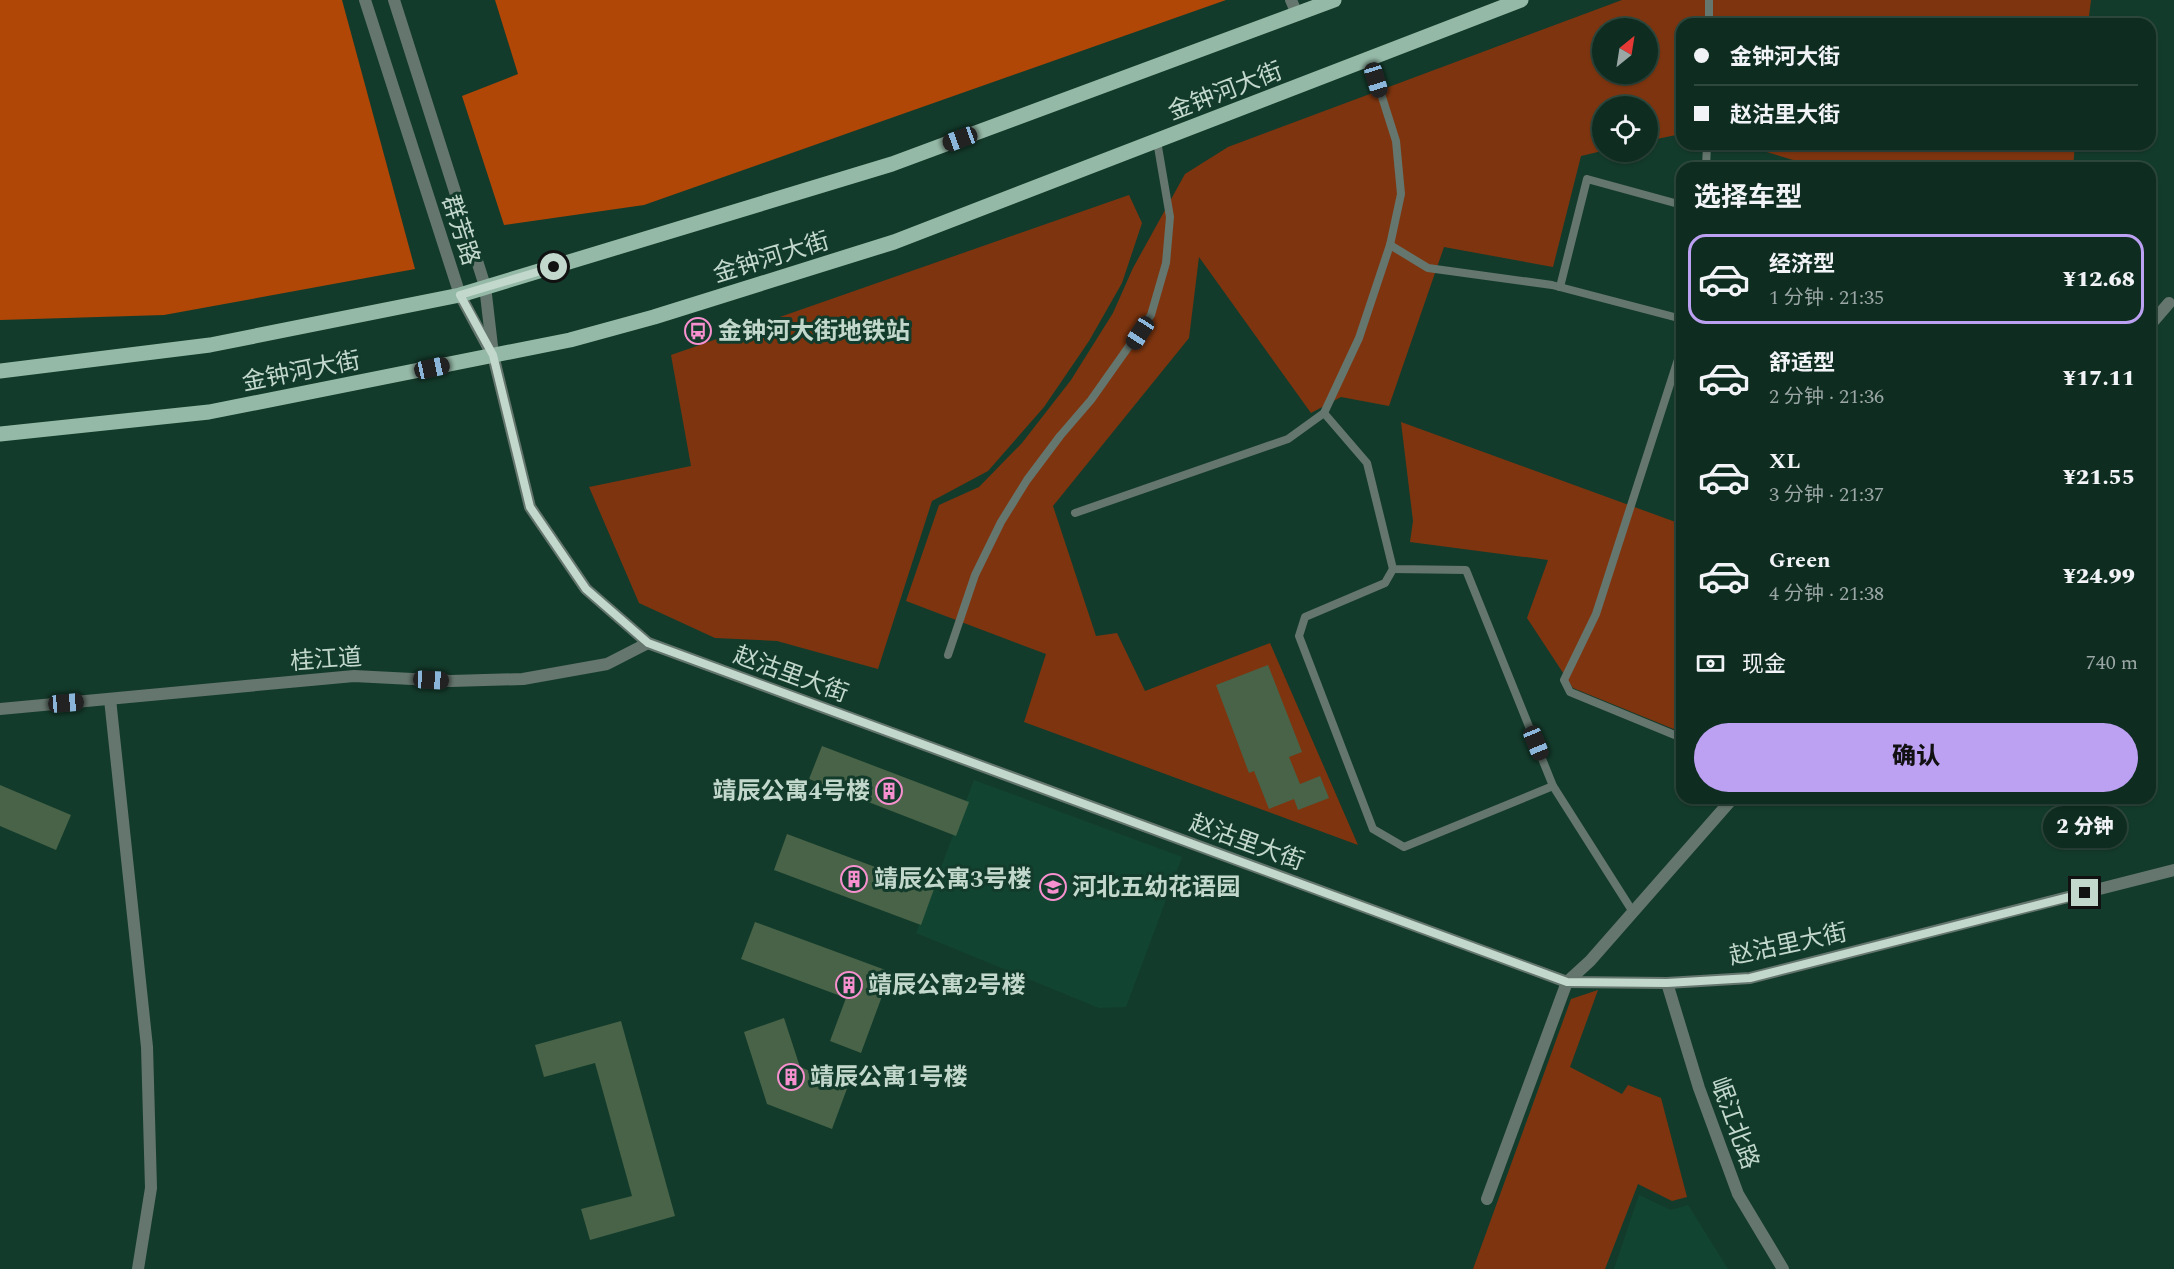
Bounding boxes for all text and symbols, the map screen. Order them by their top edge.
north arrow [1592,18,1658,84]
map controls [1592,18,1658,162]
text: 金钟河大街 [1730,41,1840,74]
street label: 金钟河大街 [1163,54,1288,130]
car [1362,60,1390,100]
button: locate [1592,96,1658,162]
text: 赵沽里大街 [1730,99,1840,132]
car [940,124,980,154]
text: 选择车型 [1694,177,1802,219]
street label: 群芳路 [432,191,488,270]
street label: 金钟河大街 [709,223,834,293]
text: 经济型 [1769,248,1835,281]
icon: car [1697,252,1751,306]
route start [540,253,567,280]
text: ¥12.68 [2063,263,2135,296]
text: 1 分钟 · 21:35 [1769,283,1884,313]
car [1123,313,1157,353]
place label: 金钟河大街地铁站 [718,314,910,350]
bus stop icon: 金钟河大街地铁站 [683,316,713,346]
street label: 金钟河大街 [239,343,364,401]
text: 舒适型 [1769,347,1835,380]
icon: car [1697,351,1751,405]
car [413,355,451,381]
text: ¥17.11 [2063,362,2135,395]
text: 2 分钟 · 21:36 [1769,382,1884,412]
text: XL [1769,445,1800,478]
icon: car [1697,450,1751,504]
text: ¥21.55 [2063,461,2135,494]
text: 3 分钟 · 21:37 [1769,480,1884,510]
text: Green [1769,544,1831,577]
icon: car [1697,549,1751,603]
text: ¥24.99 [2063,560,2135,593]
text: 4 分钟 · 21:38 [1769,579,1884,609]
street label: 赵沽里大街 [728,638,853,712]
street label: 桂江道 [289,640,363,680]
icon: cash [1694,647,1727,680]
text: 现金 [1742,648,1786,681]
text: 740 m [2086,648,2138,678]
car [413,670,449,690]
car [47,692,85,714]
car [1521,723,1551,763]
button: 确认 [1694,723,2138,792]
place label: 靖辰公寓4号楼 [713,774,870,810]
building icon: 靖辰公寓4号楼 [874,776,904,806]
street label: 赵沽里大街 [1184,806,1309,880]
callout: 2 分钟 [2043,806,2127,848]
text: 2 分钟 [2057,812,2114,842]
place label: 靖辰公寓3号楼 [874,862,1031,898]
building icon: 靖辰公寓3号楼 [839,864,869,894]
place label: 河北五幼花语园 [1072,870,1240,906]
school or university icon: 河北五幼花语园 [1038,872,1068,902]
route end [2071,879,2098,906]
street label: 赵沽里大街 [1726,915,1851,975]
place label: 靖辰公寓2号楼 [868,968,1025,1004]
building icon: 靖辰公寓2号楼 [834,970,864,1000]
place label: 靖辰公寓1号楼 [810,1060,967,1096]
building icon: 靖辰公寓1号楼 [776,1062,806,1092]
street label: 岷江北路 [1701,1072,1767,1175]

